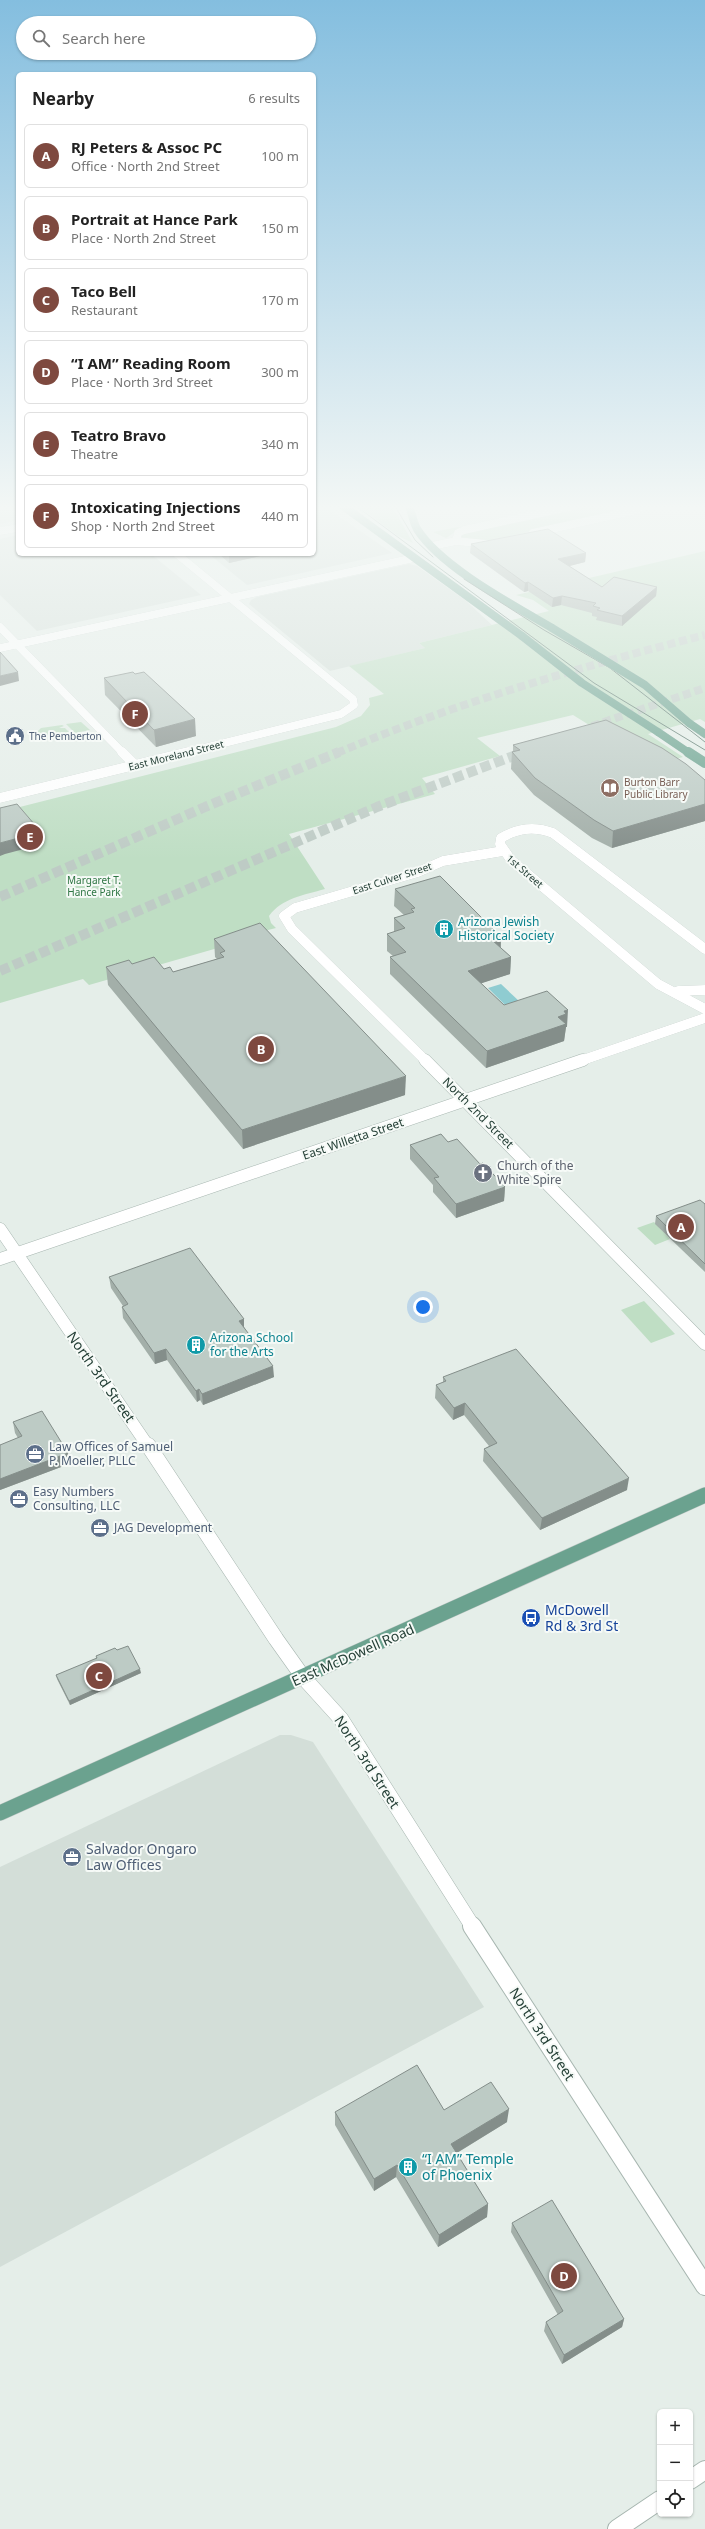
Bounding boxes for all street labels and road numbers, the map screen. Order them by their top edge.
street label: East Moreland Street [127,736,226,774]
street label: 1st Street [504,851,547,891]
street label: East Culver Street [351,858,434,897]
street label: North 2nd Street [439,1073,518,1153]
street label: East Willetta Street [300,1113,406,1164]
street label: North 3rd Street [63,1327,140,1426]
street label: East McDowell Road [289,1619,417,1690]
street label: North 3rd Street [330,1712,405,1812]
street label: North 3rd Street [505,1984,580,2084]

